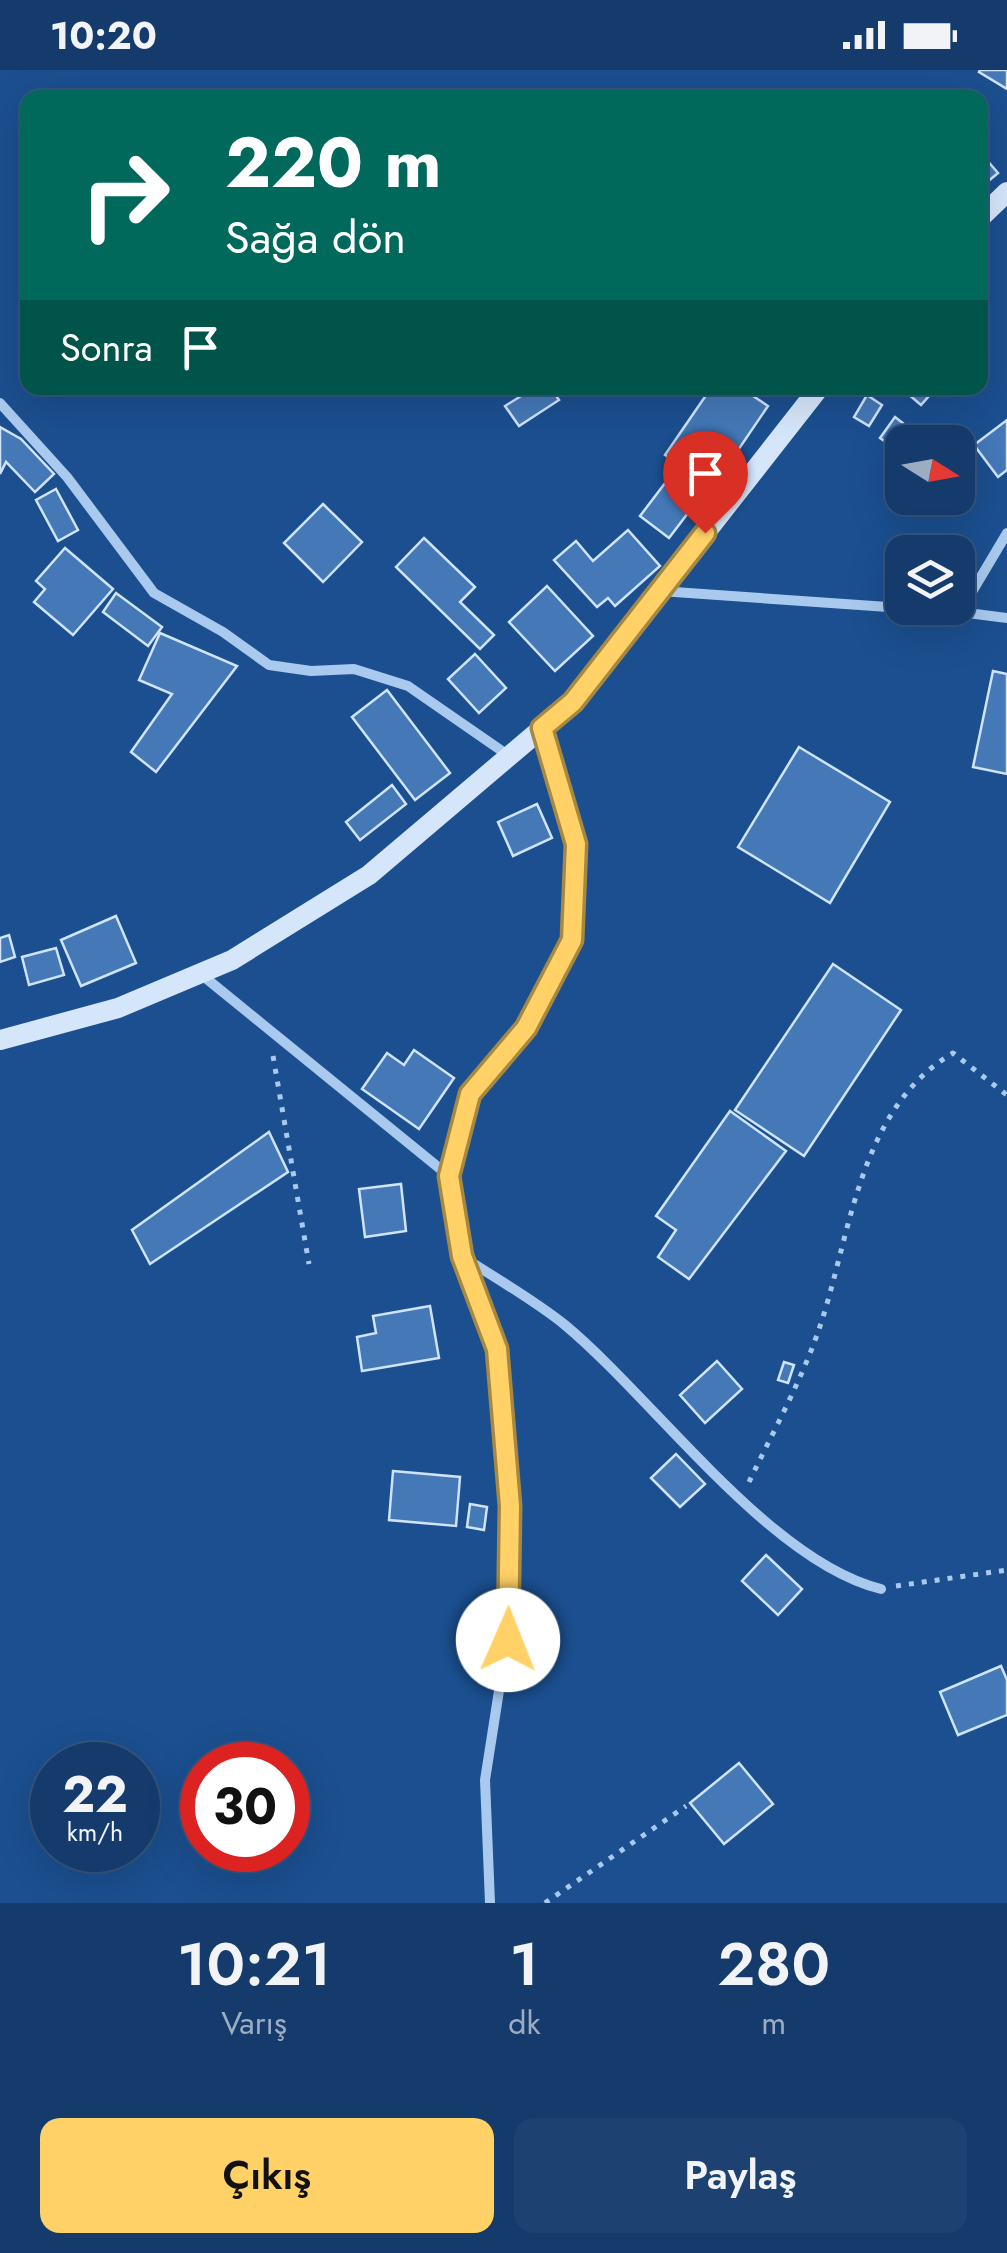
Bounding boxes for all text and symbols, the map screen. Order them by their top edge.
text: 10:20 [50,8,157,63]
text: 220 m [225,112,442,213]
icon: right [60,130,190,260]
text: Sağa dön [225,205,406,270]
text: Sonra [60,320,153,375]
icon: arrive [173,320,228,375]
north arrow [885,425,975,515]
map controls [885,425,975,625]
pin [663,431,748,534]
icon: arrive [678,446,733,501]
button: layers [885,535,975,625]
position arrow [456,1588,560,1692]
speed limit sign: 30 [180,1742,310,1872]
text: 22 [62,1758,128,1831]
text: km/h [67,1814,123,1850]
text: 10:21 [177,1921,331,2008]
text: 1 [510,1921,539,2008]
text: 280 [718,1921,830,2008]
text: Varış [221,2000,287,2046]
text: dk [508,2000,541,2046]
text: m [761,2000,786,2046]
button: Çıkış [40,2118,494,2233]
button: Paylaş [514,2118,967,2233]

